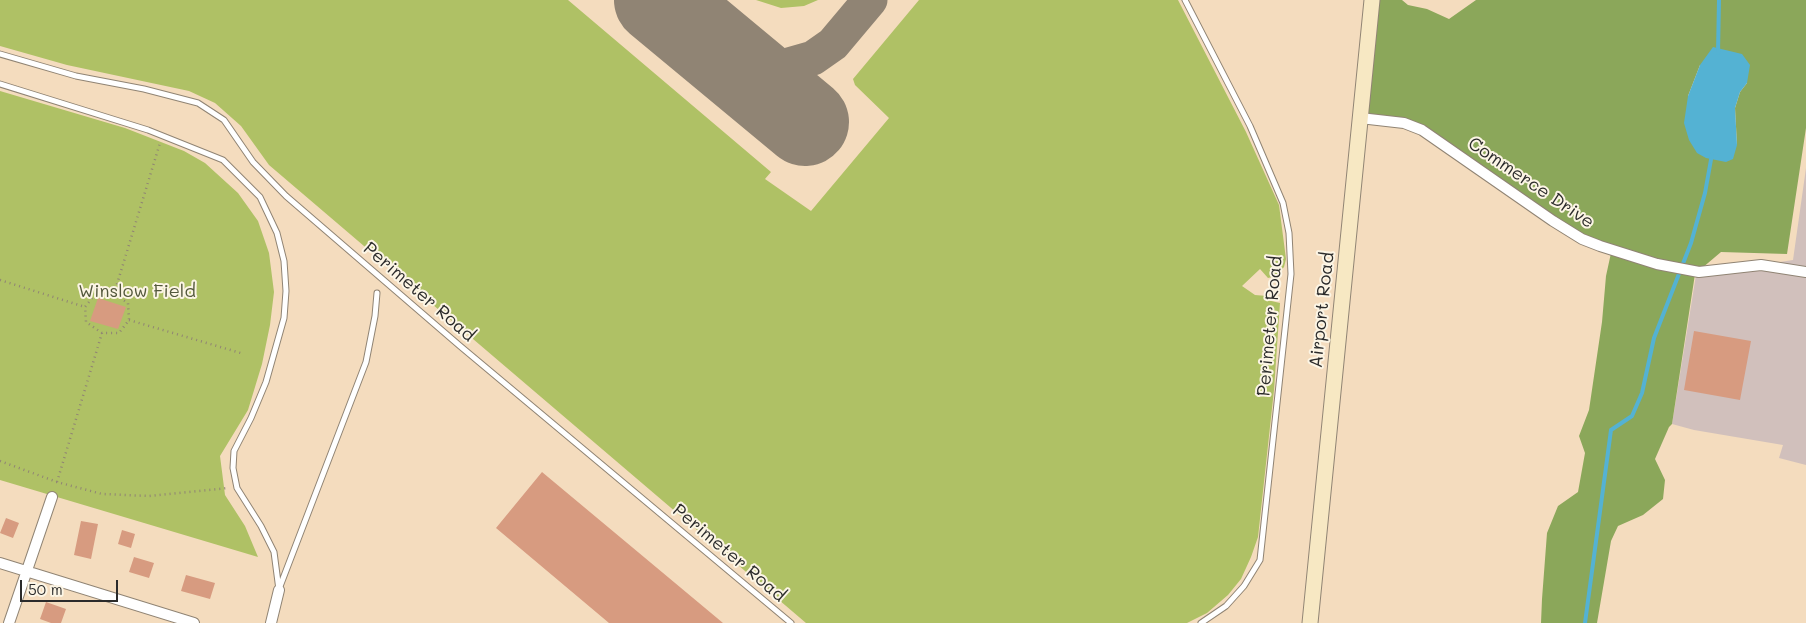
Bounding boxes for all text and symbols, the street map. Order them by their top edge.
street label: Commerce Drive [1464,133,1598,233]
street label: Perimeter Road [359,238,479,346]
street label: Airport Road [1305,251,1339,369]
street label: Perimeter Road [1253,255,1287,397]
park label: Winslow Field [78,280,196,302]
street label: Perimeter Road [668,499,790,607]
scale bar [22,570,120,602]
text: 50 m [28,579,63,599]

